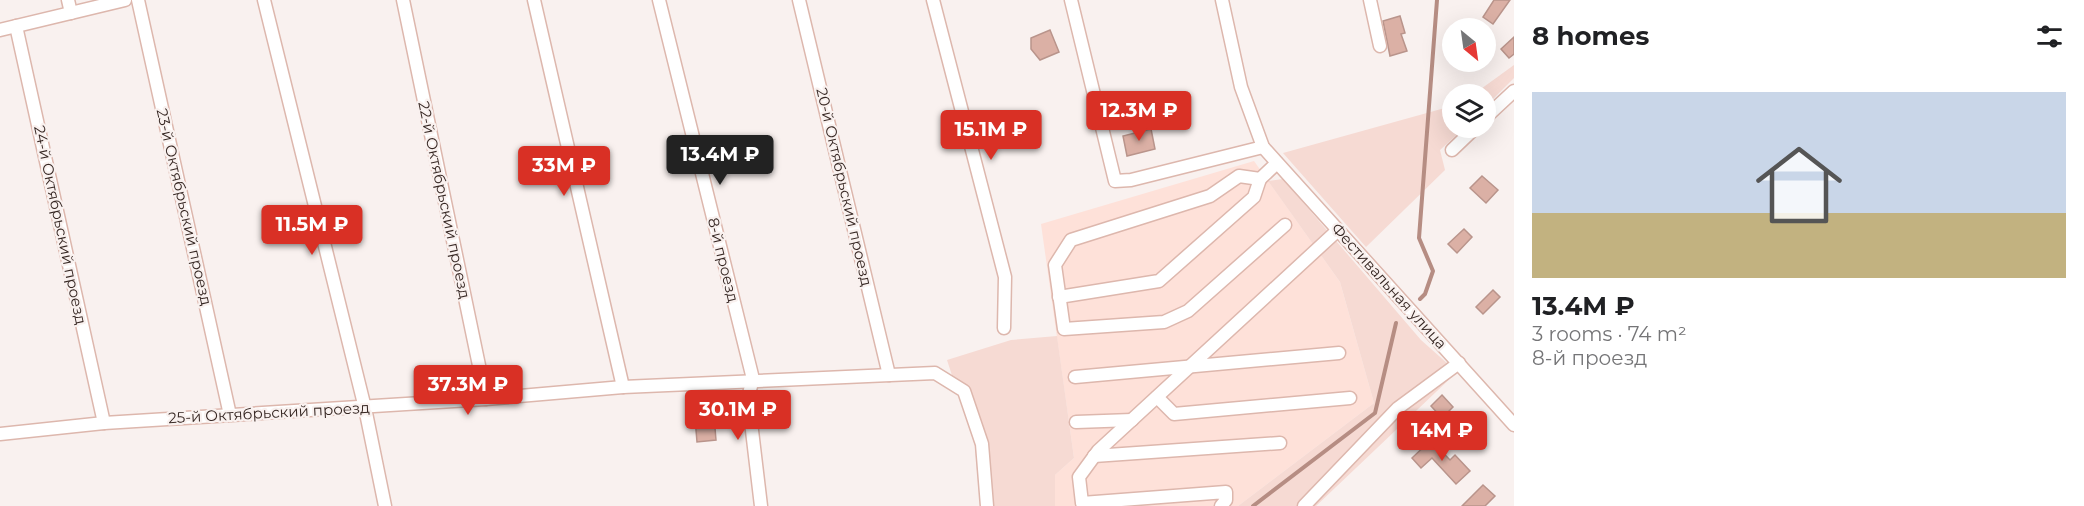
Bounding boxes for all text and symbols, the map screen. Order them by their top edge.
north arrow [1442,18,1496,72]
map controls [1442,18,1496,138]
text: 8 homes [1532,20,1649,52]
icon: filters [2033,20,2066,53]
button: layers [1442,84,1496,138]
street label: 20-й Октябрьский проезд [812,86,877,288]
pin: 12.3M ₽ [1084,91,1194,142]
text: 12.3M ₽ [1100,98,1178,122]
street label: 22-й Октябрьский проезд [414,99,475,301]
street label: 23-й Октябрьский проезд [153,107,216,307]
pin: 15.1M ₽ [936,110,1046,161]
text: 15.1M ₽ [955,117,1027,141]
street label: 24-й Октябрьский проезд [30,124,91,326]
icon: home [1745,131,1853,239]
pin: 13.4M ₽ [665,135,775,186]
text: 13.4M ₽ [681,142,759,166]
pin: 33M ₽ [522,146,606,197]
text: 33M ₽ [532,153,596,177]
pin: 11.5M ₽ [257,205,367,256]
text: 11.5M ₽ [275,212,349,236]
street label: 8-й проезд [704,216,743,304]
street label: Фестивальная улица [1328,219,1451,353]
text: 13.4M ₽ [1532,290,1635,322]
text: 3 rooms · 74 m² [1532,322,1687,346]
text: 8-й проезд [1532,346,1647,370]
pin: 37.3M ₽ [413,365,523,416]
text: 37.3M ₽ [428,372,508,396]
pin: 30.1M ₽ [683,390,793,441]
text: 30.1M ₽ [699,397,777,421]
street label: 25-й Октябрьский проезд [168,398,370,427]
pin: 14M ₽ [1400,411,1484,462]
text: 14M ₽ [1411,418,1473,442]

